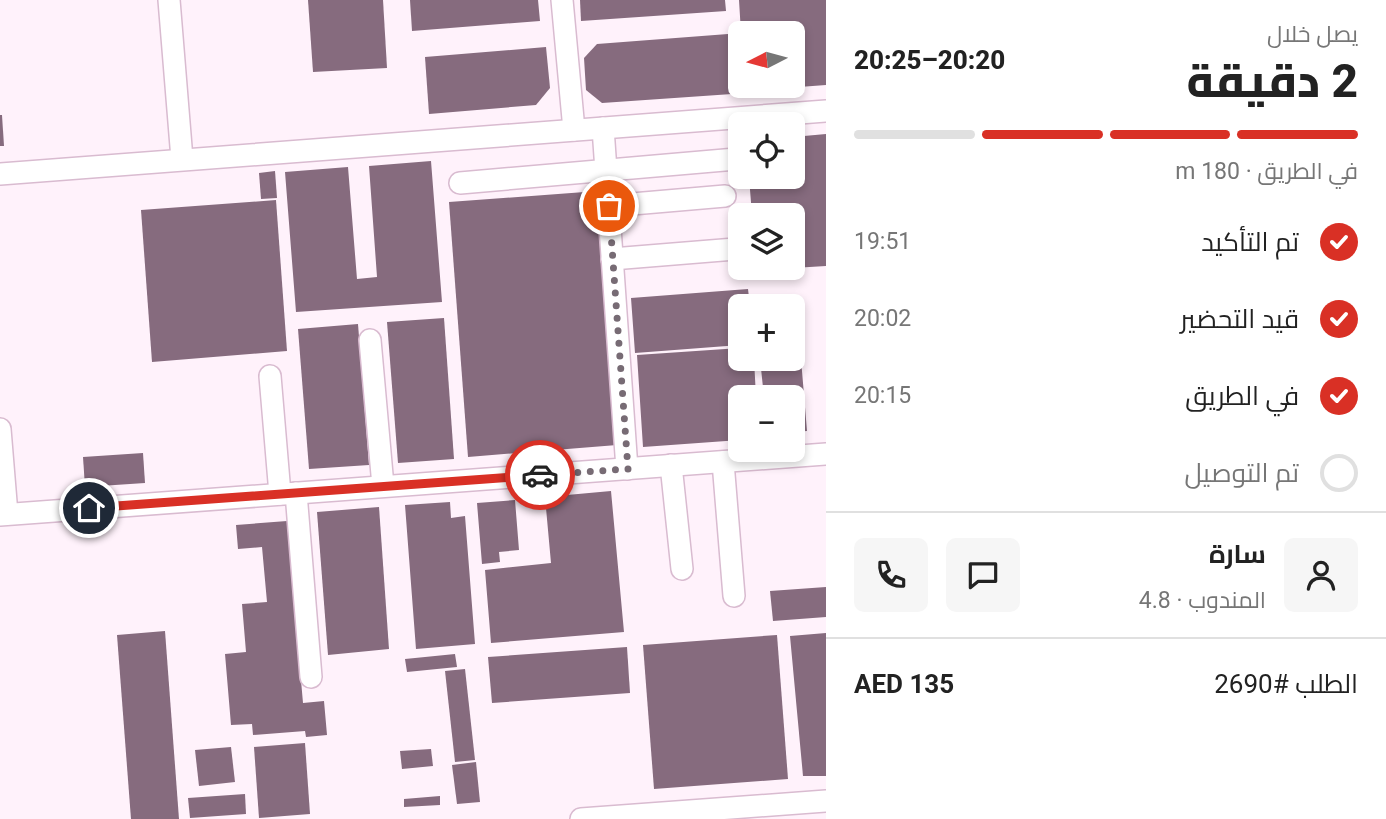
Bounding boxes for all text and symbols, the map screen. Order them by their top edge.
north arrow [728,21,805,98]
map controls [728,21,805,462]
text: يصل خلال [1267,21,1358,48]
text: 20:20–20:25 [854,45,1005,75]
text: 2 دقيقة [1186,54,1358,108]
button: locate [728,112,805,189]
text: في الطريق · 180 m [1175,158,1358,185]
pin [579,176,639,236]
icon: bag [590,187,628,225]
button: layers [728,203,805,280]
icon: check [1320,223,1358,261]
text: تم التأكيد [1201,227,1299,257]
text: 19:51 [854,228,911,255]
button: + [728,294,805,371]
icon: check [1320,300,1358,338]
text: قيد التحضير [1180,304,1299,334]
text: 20:02 [854,305,911,332]
icon: check [1320,377,1358,415]
text: في الطريق [1185,381,1299,411]
text: 20:15 [854,382,911,409]
button: − [728,385,805,462]
courier [505,440,575,510]
icon: car [521,456,559,494]
text: تم التوصيل [1185,458,1299,488]
pin [59,478,119,538]
icon: home [70,489,108,527]
button: phone [854,538,928,612]
button: chat [946,538,1020,612]
button: person [1284,538,1358,612]
text: سارة [1209,539,1266,569]
text: المندوب · 4.8 [1139,587,1266,614]
text: AED 135 [854,669,954,699]
text: الطلب #2690 [1214,669,1358,699]

